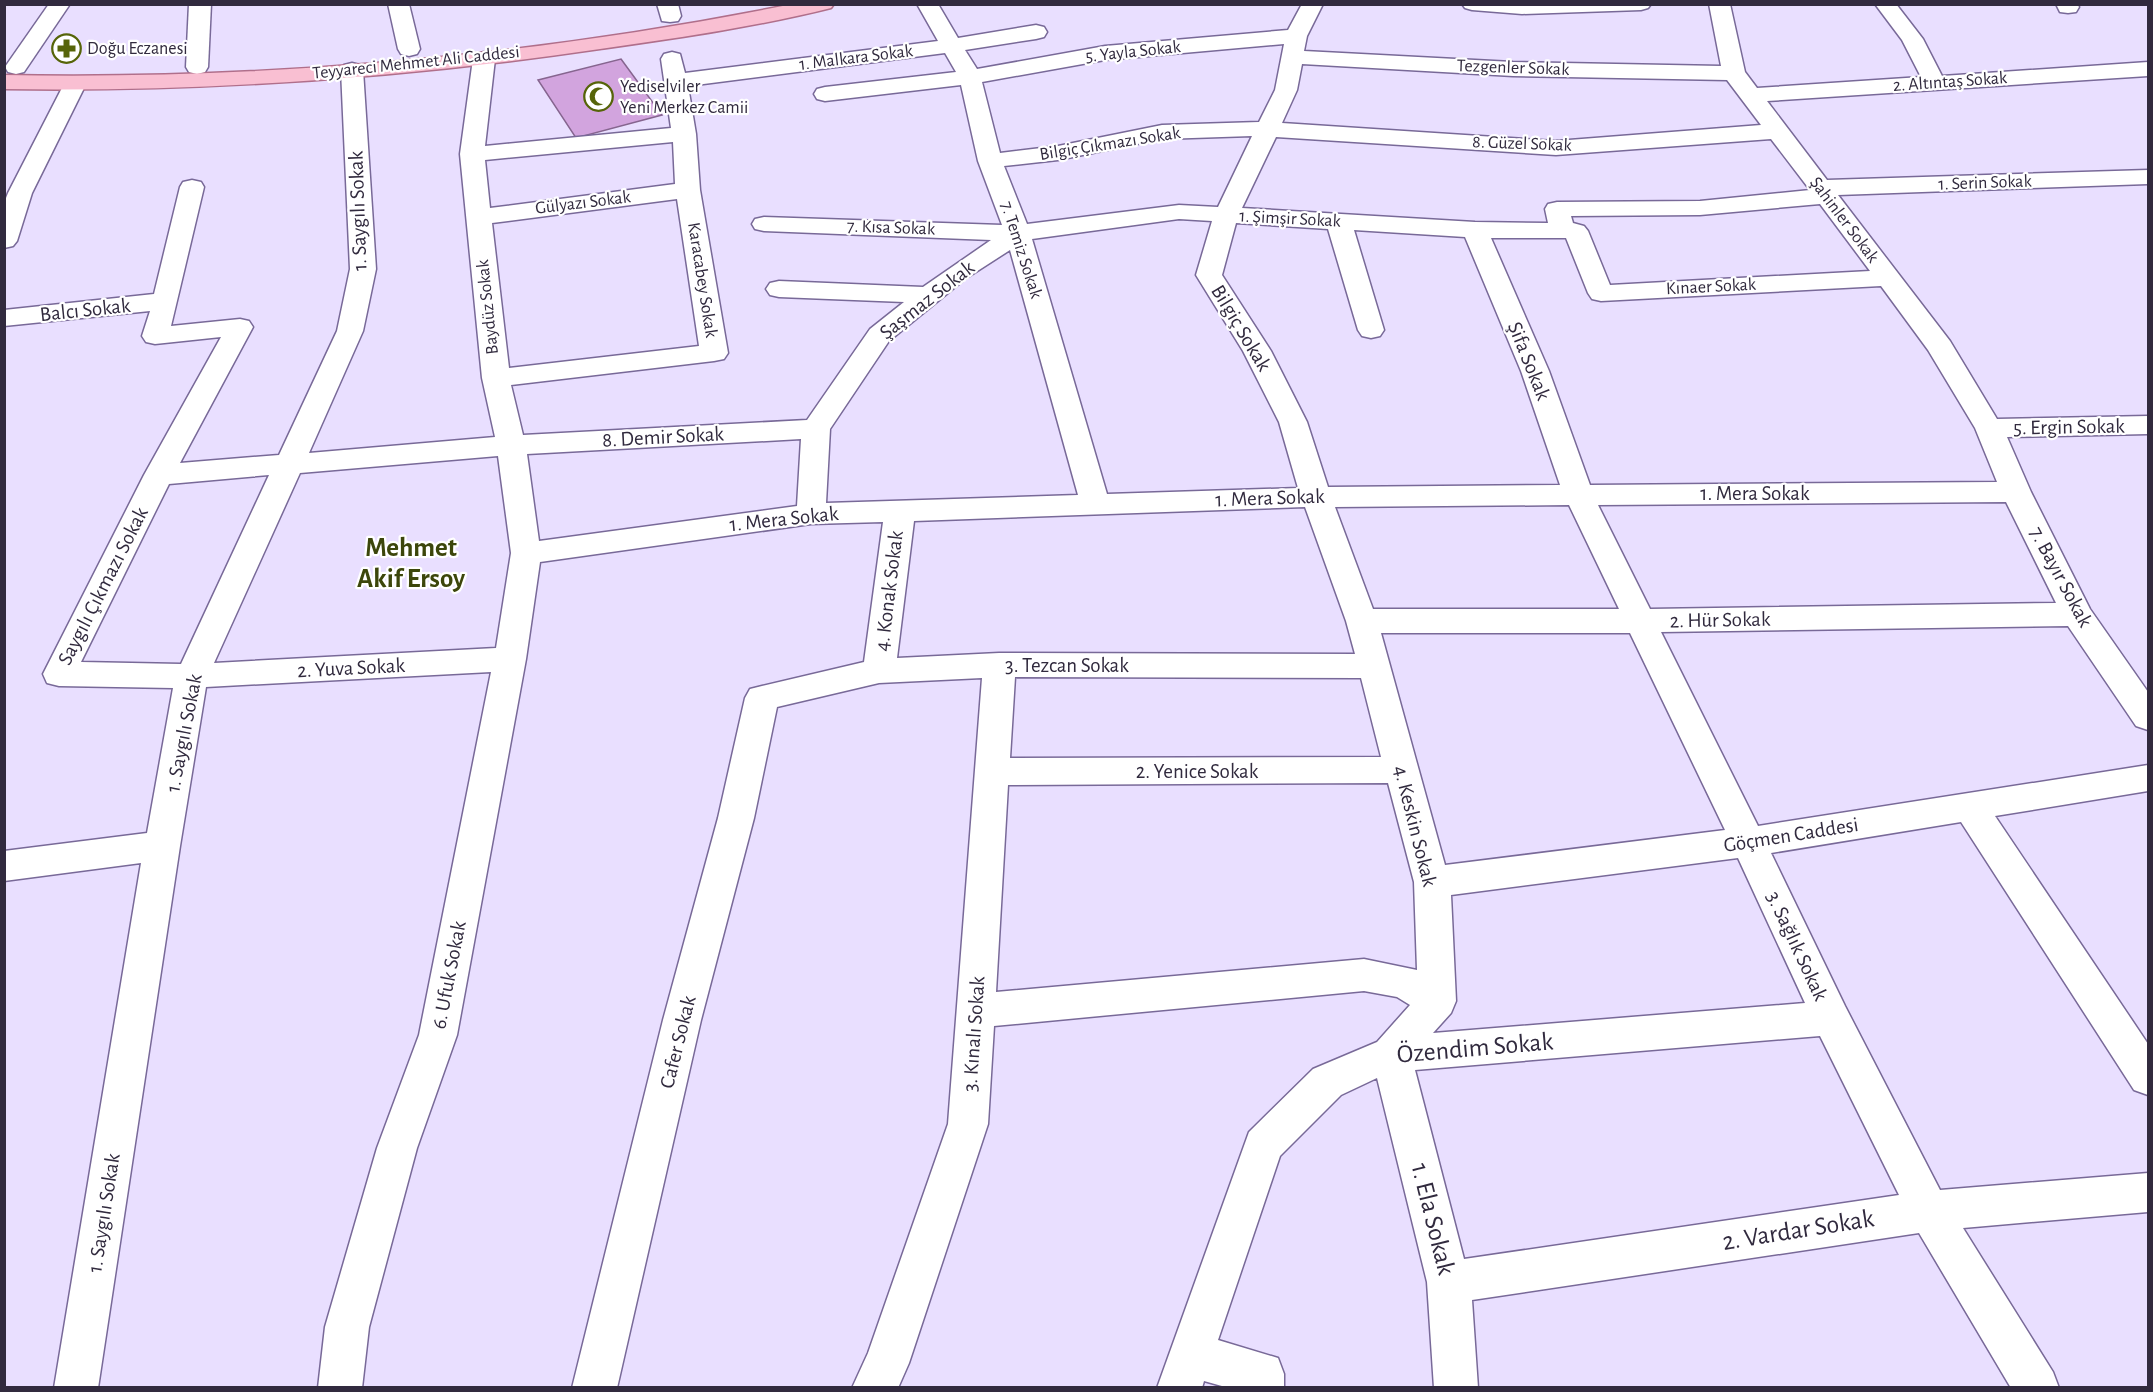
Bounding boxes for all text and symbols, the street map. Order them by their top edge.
pharmacy icon: Doğu Eczanesi [50,33,82,65]
street label: 5. Yayla Sokak [1084,38,1182,66]
place label: Doğu Eczanesi [87,40,188,58]
street label: 1. Malkara Sokak [798,42,915,74]
street label: Teyyareci Mehmet Ali Caddesi [312,43,520,83]
street label: Tezgenler Sokak [1456,57,1570,79]
street label: 2. Altıntaş Sokak [1892,69,2009,95]
place label: Yediselviler Yeni Merkez Camii [620,78,748,117]
mosque icon: Yediselviler Yeni Merkez Camii [583,81,615,113]
street label: Bilgiç Çıkmazı Sokak [1038,124,1182,164]
street label: 8. Güzel Sokak [1472,133,1573,155]
street label: 1. Saygılı Sokak [345,150,371,271]
street label: 1. Serin Sokak [1938,172,2033,194]
street label: Şahinler Sokak [1806,174,1882,267]
street label: Gülyazı Sokak [534,188,632,218]
street label: 7. Temiz Sokak [997,199,1045,302]
street label: 1. Şimşir Sokak [1239,207,1342,231]
street label: 7. Kısa Sokak [847,217,936,239]
street label: Karacabey Sokak [684,221,720,340]
street label: Şaşmaz Sokak [876,256,979,343]
street label: Baydüz Sokak [474,258,502,355]
street label: Kınaer Sokak [1665,276,1757,298]
street label: Bilgiç Sokak [1207,281,1275,375]
street label: Balcı Sokak [39,295,132,325]
street label: Şifa Sokak [1504,319,1554,404]
street label: 5. Ergin Sokak [2013,416,2125,438]
street label: 8. Demir Sokak [602,423,725,451]
street label: 1. Mera Sokak [1700,483,1810,504]
street label: 1. Mera Sokak [1215,486,1325,510]
street label: Saygılı Çıkmazı Sokak [54,503,152,668]
street label: 1. Mera Sokak [729,503,840,535]
street label: 7. Bayır Sokak [2026,523,2096,631]
street label: 4. Konak Sokak [871,529,907,652]
district label: Mehmet Akif Ersoy [357,534,466,593]
street label: 2. Hür Sokak [1669,609,1771,631]
street label: 2. Yuva Sokak [297,655,406,681]
street label: 3. Tezcan Sokak [1005,655,1129,676]
street label: 1. Saygılı Sokak [162,672,206,794]
street label: 2. Yenice Sokak [1136,761,1259,782]
street label: 4. Keskin Sokak [1390,763,1440,889]
street label: Göçmen Caddesi [1722,814,1860,856]
street label: 3. Sağlık Sokak [1763,888,1832,1004]
street label: 6. Ufuk Sokak [428,919,470,1031]
street label: 3. Kınalı Sokak [959,975,989,1093]
street label: Cafer Sokak [656,993,700,1090]
street label: Özendim Sokak [1396,1027,1554,1068]
street label: 1. Saygılı Sokak [84,1152,124,1274]
street label: 1. Ela Sokak [1407,1160,1459,1278]
street label: 2. Vardar Sokak [1720,1205,1876,1255]

